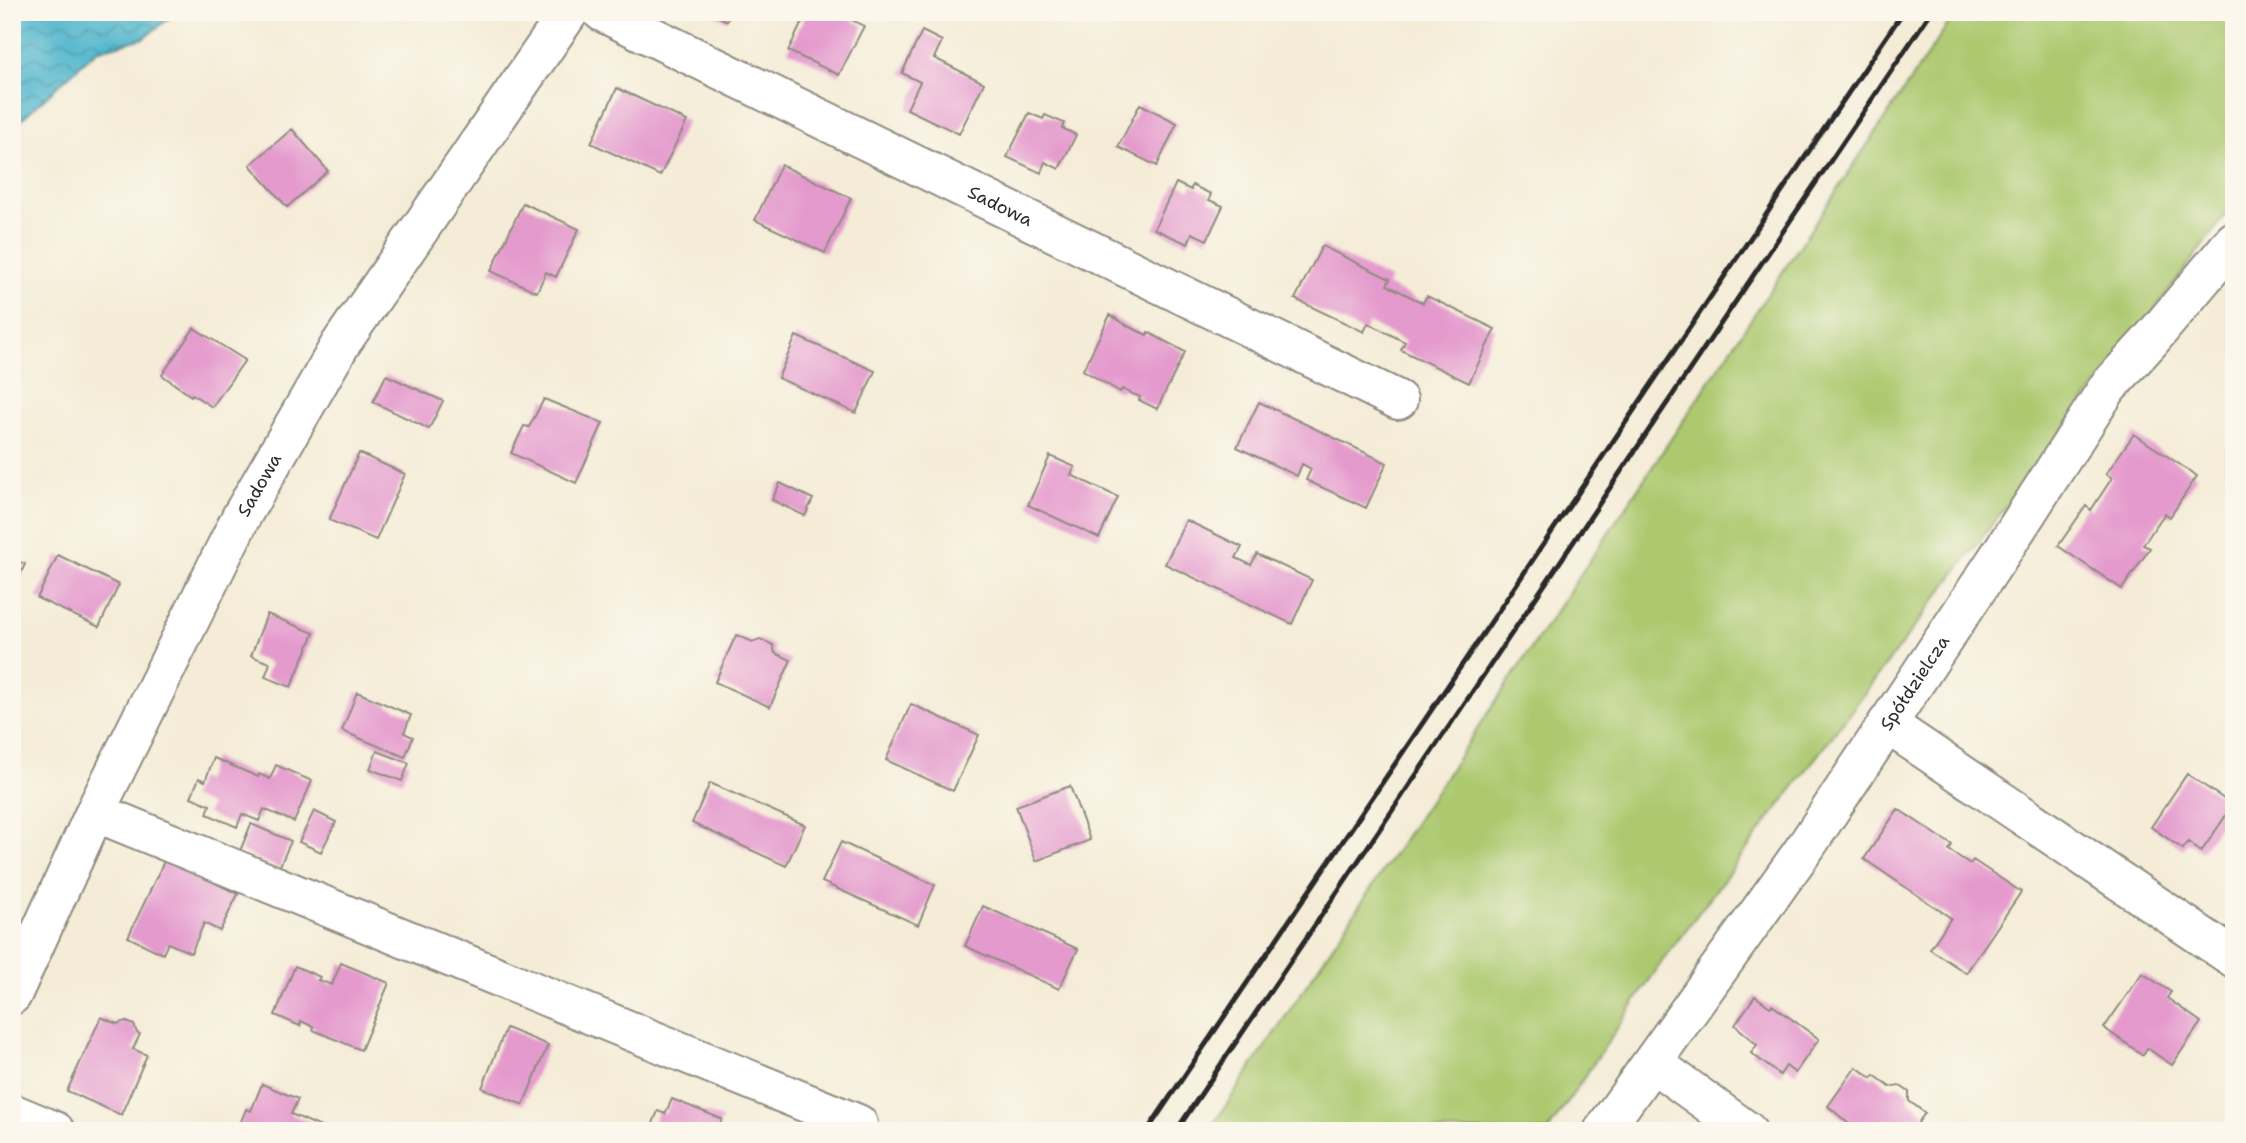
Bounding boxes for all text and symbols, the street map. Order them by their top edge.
street label: Sadowa [964,180,1037,232]
street label: Sadowa [232,449,287,521]
street label: Spółdzielcza [1875,631,1955,735]

